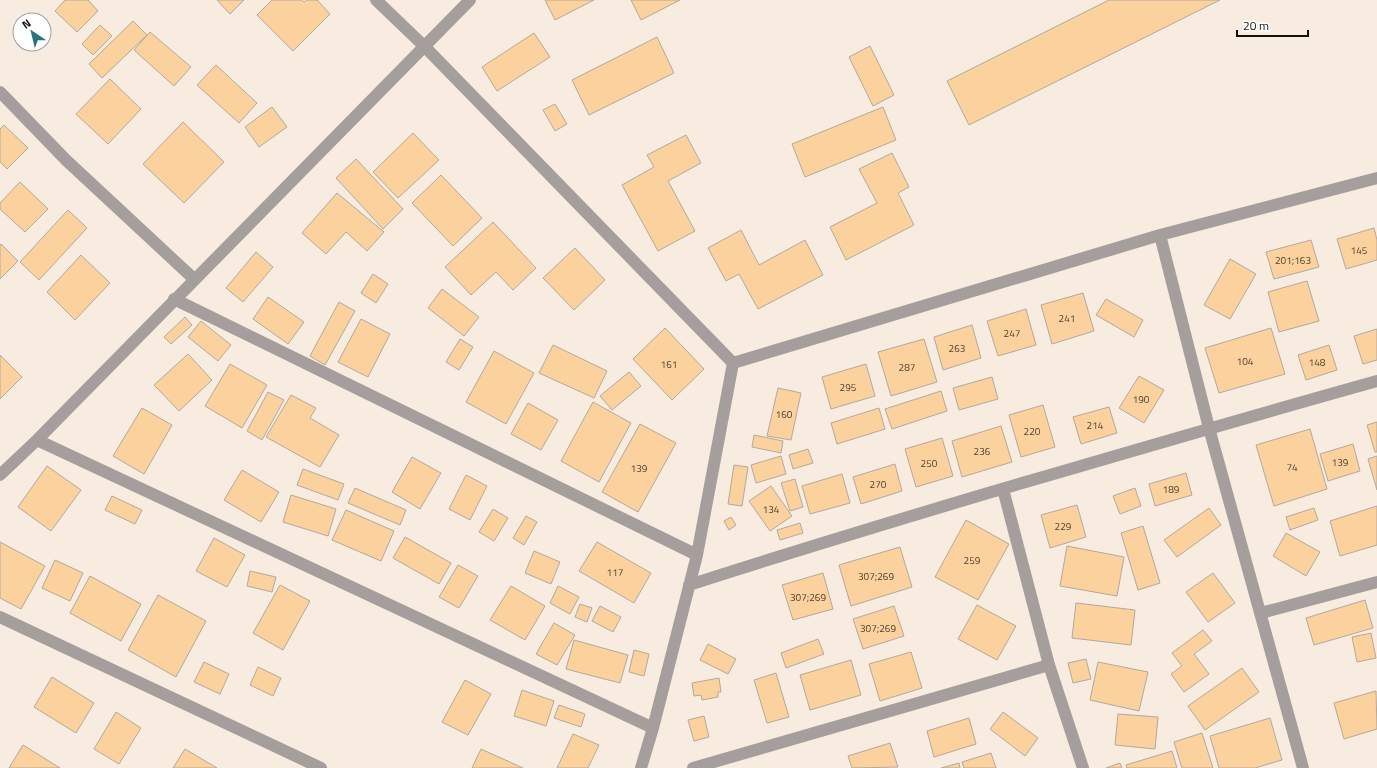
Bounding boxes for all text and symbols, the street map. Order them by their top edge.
north arrow [12,12,52,52]
scale bar [1237,12,1308,38]
text: N [19,15,34,33]
text: 20 m [1243,16,1269,35]
house number: 145 [1351,243,1368,258]
house number: 201;163 [1275,253,1311,268]
house number: 241 [1059,311,1075,326]
house number: 247 [1004,326,1020,341]
house number: 263 [949,341,965,356]
house number: 104 [1237,354,1254,369]
house number: 148 [1309,355,1326,370]
house number: 161 [661,357,677,372]
house number: 287 [899,360,915,375]
house number: 295 [840,380,857,395]
house number: 190 [1133,392,1150,407]
house number: 160 [776,407,793,422]
house number: 214 [1087,418,1104,433]
house number: 220 [1024,424,1041,439]
house number: 236 [974,444,991,459]
house number: 139 [1332,455,1349,470]
house number: 250 [921,456,938,471]
house number: 74 [1286,460,1298,475]
house number: 139 [631,461,648,476]
house number: 270 [870,477,887,492]
house number: 189 [1163,482,1180,497]
house number: 134 [763,502,780,517]
house number: 229 [1055,519,1072,534]
house number: 259 [964,553,981,568]
house number: 117 [607,565,623,580]
house number: 307;269 [858,569,894,584]
house number: 307;269 [790,590,826,605]
house number: 307;269 [860,621,896,636]

